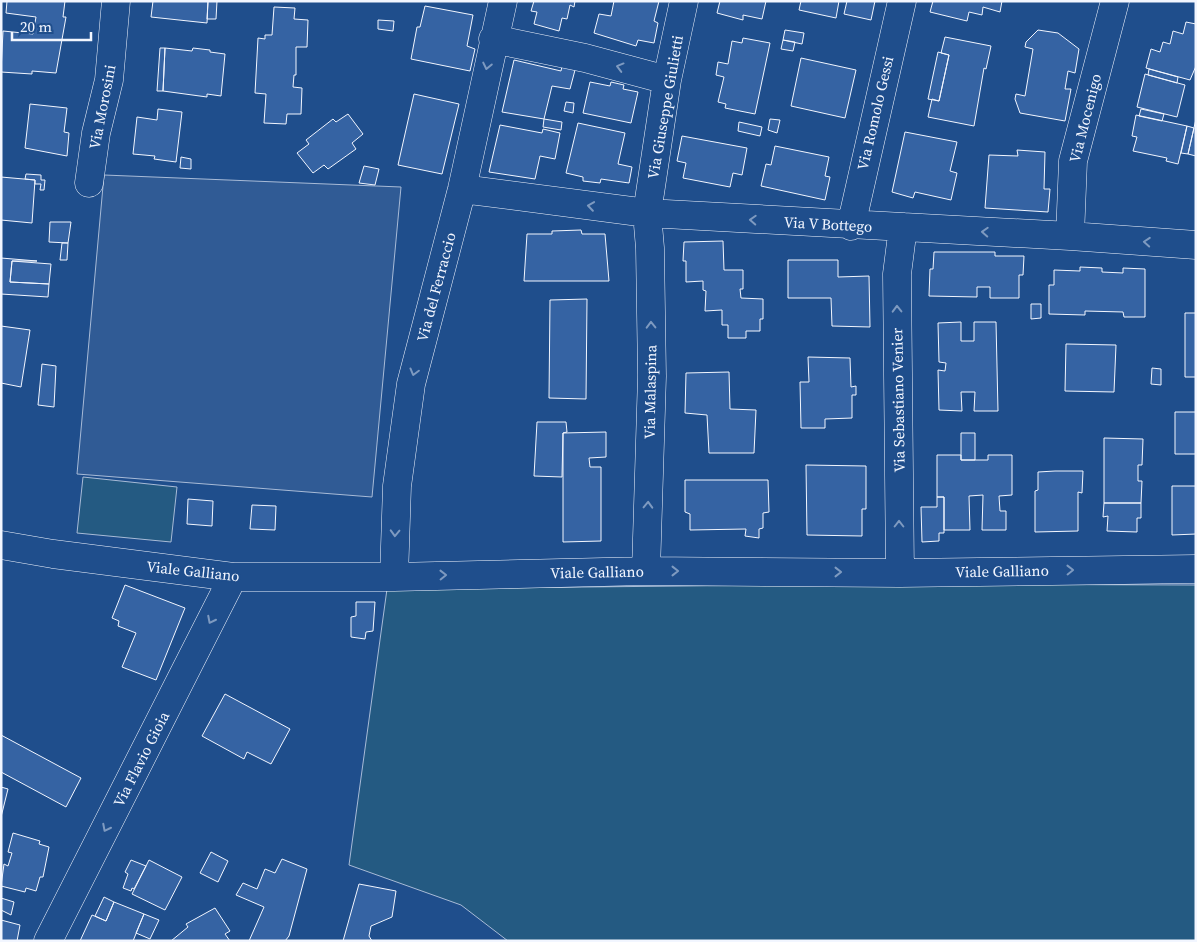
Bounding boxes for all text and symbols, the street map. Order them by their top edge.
scale bar [12,10,91,42]
text: 20 m [20,16,52,37]
street label: Via Giuseppe Giulietti [642,33,688,181]
street label: Via Romolo Gessi [852,54,898,172]
one-way arrow [483,61,493,70]
one-way arrow [615,62,624,73]
street label: Via Morosini [84,63,120,151]
street label: Via Mocenigo [1064,71,1106,165]
one-way arrow [587,201,595,212]
street label: Via V Bottego [783,211,873,237]
one-way arrow [748,214,756,225]
one-way arrow [981,226,989,237]
street label: Via del Ferraccio [411,230,461,344]
one-way arrow [1143,236,1151,247]
one-way arrow [892,305,902,312]
one-way arrow [646,320,656,328]
street label: Via Sebastiano Venier [886,327,910,473]
street label: Via Malaspina [639,344,661,439]
one-way arrow [409,367,420,376]
one-way arrow [643,500,653,508]
one-way arrow [894,520,904,528]
one-way arrow [390,529,401,537]
street label: Viale Galliano [145,556,241,586]
street label: Viale Galliano [955,560,1049,582]
street label: Viale Galliano [550,561,644,583]
one-way arrow [1066,565,1074,576]
one-way arrow [672,566,679,576]
one-way arrow [834,567,842,578]
one-way arrow [439,570,447,581]
one-way arrow [207,615,217,624]
street label: Via Flavio Gioia [108,707,174,810]
one-way arrow [102,823,112,832]

